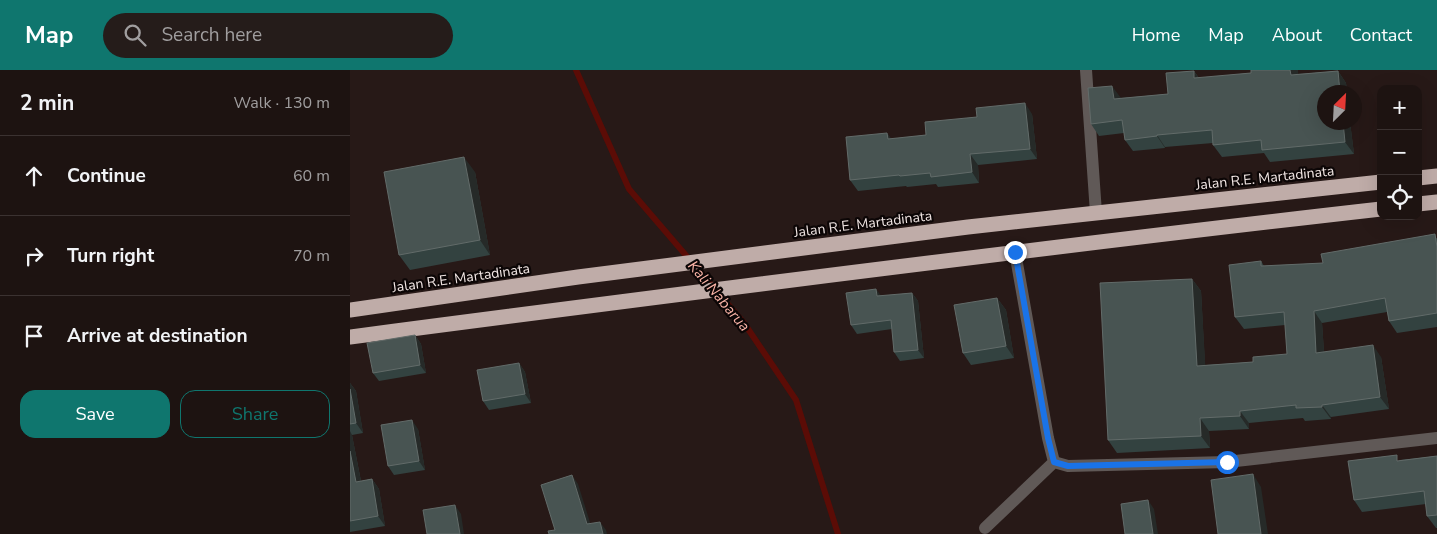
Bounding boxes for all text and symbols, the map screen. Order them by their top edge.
search box [103,13,453,58]
text: Map [25,19,73,51]
icon: search [121,21,149,49]
text: Search here [161,22,262,48]
text: Home [1132,23,1180,47]
text: Map [1208,23,1244,47]
text: About [1272,23,1322,47]
text: Contact [1350,23,1412,47]
north arrow [1317,85,1362,130]
map controls [1377,85,1422,220]
button: + [1377,85,1422,130]
text: 2 min [20,89,74,117]
text: Walk · 130 m [234,92,330,114]
button: − [1377,130,1422,175]
street label: Jalan R.E. Martadinata [1194,161,1335,195]
icon: ahead [20,162,48,190]
text: Continue [67,163,146,189]
text: 60 m [293,165,330,187]
button: locate [1377,175,1422,220]
street label: Jalan R.E. Martadinata [792,206,933,242]
route end [1004,241,1027,264]
icon: right [20,242,48,270]
text: Turn right [67,243,154,269]
text: 70 m [293,245,330,267]
water label: Kali Nabarua [684,256,755,336]
street label: Jalan R.E. Martadinata [390,259,531,297]
icon: arrive [20,322,48,350]
text: Arrive at destination [67,323,248,349]
button: Save [20,390,170,438]
button: Share [180,390,330,438]
route start [1216,451,1239,474]

